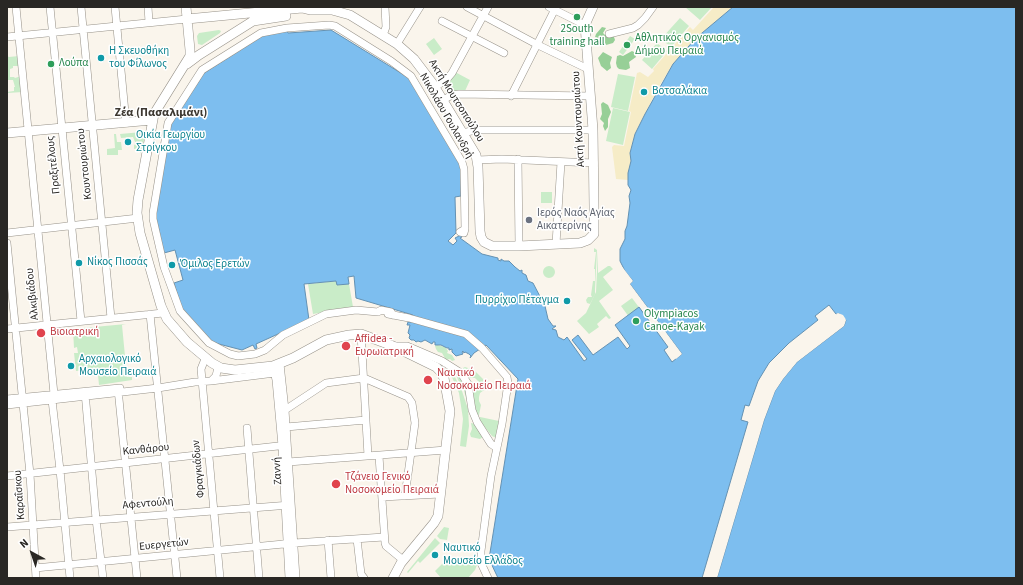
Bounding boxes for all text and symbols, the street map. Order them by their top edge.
marker: 2South training hall [572,12,582,22]
place label: 2South training hall [549,23,605,49]
place label: Αθλητικός Οργανισμός Δήμου Πειραιά [635,32,739,58]
marker: Αθλητικός Οργανισμός Δήμου Πειραιά [622,40,632,50]
place label: Η Σκευοθήκη του Φίλωνος [109,45,169,71]
marker: Η Σκευοθήκη του Φίλωνος [96,53,106,63]
place label: Λούπα [59,57,88,71]
street label: Ακτή Μουτσοπούλου [425,57,487,145]
marker: Λούπα [46,59,56,69]
street label: Νικολάου Γουλανδρή [416,71,476,161]
street label: Ακτή Κουντουριώτου [570,71,588,167]
place label: Βοτσαλάκια [652,85,707,99]
marker: Βοτσαλάκια [639,87,649,97]
district label: Ζέα (Πασαλιμάνι) [115,106,207,120]
street label: Κουντουριώτου [75,128,95,200]
place label: Οικία Γεωργίου Στρίγκου [136,129,205,155]
street label: Πραξιτέλους [44,135,64,195]
marker: Οικία Γεωργίου Στρίγκου [123,137,133,147]
place label: Ιερός Ναός Αγίας Αικατερίνης [537,207,615,233]
marker: Ιερός Ναός Αγίας Αικατερίνης [524,215,534,225]
place label: Νίκος Πισσάς [87,256,148,270]
marker: Νίκος Πισσάς [74,258,84,268]
place label: Όμιλος Ερετών [180,258,250,272]
marker: Όμιλος Ερετών [167,260,177,270]
street label: Αλκιβιάδου [24,267,42,321]
place label: Πυρρίχιο Πέταγμα [475,294,559,308]
marker: Πυρρίχιο Πέταγμα [562,296,572,306]
place label: Olympiacos Canoe-Kayak [644,308,705,334]
marker: Olympiacos Canoe-Kayak [631,316,641,326]
place label: Βιοιατρική [50,326,99,340]
marker: Βιοιατρική [35,327,47,339]
place label: Affidea - Ευρωιατρική [355,333,414,359]
marker: Affidea - Ευρωιατρική [340,340,352,352]
place label: Αρχαιολογικό Μουσείο Πειραιά [79,353,156,379]
marker: Αρχαιολογικό Μουσείο Πειραιά [66,361,76,371]
place label: Ναυτικό Νοσοκομείο Πειραιά [437,367,531,393]
marker: Ναυτικό Νοσοκομείο Πειραιά [422,374,434,386]
street label: Φραγκιάδων [190,439,208,499]
street label: Κανθάρου [122,441,170,459]
street label: Ζαννή [271,457,285,485]
street label: Καραΐσκου [12,470,28,520]
place label: Τζάνειο Γενικό Νοσοκομείο Πειραιά [345,471,439,497]
marker: Τζάνειο Γενικό Νοσοκομείο Πειραιά [330,478,342,490]
street label: Αφεντούλη [122,495,174,513]
north arrow [12,533,52,573]
text: N [16,535,32,552]
street label: Ευεργετών [139,536,189,554]
place label: Ναυτικό Μουσείο Ελλάδος [443,542,523,568]
marker: Ναυτικό Μουσείο Ελλάδος [430,550,440,560]

